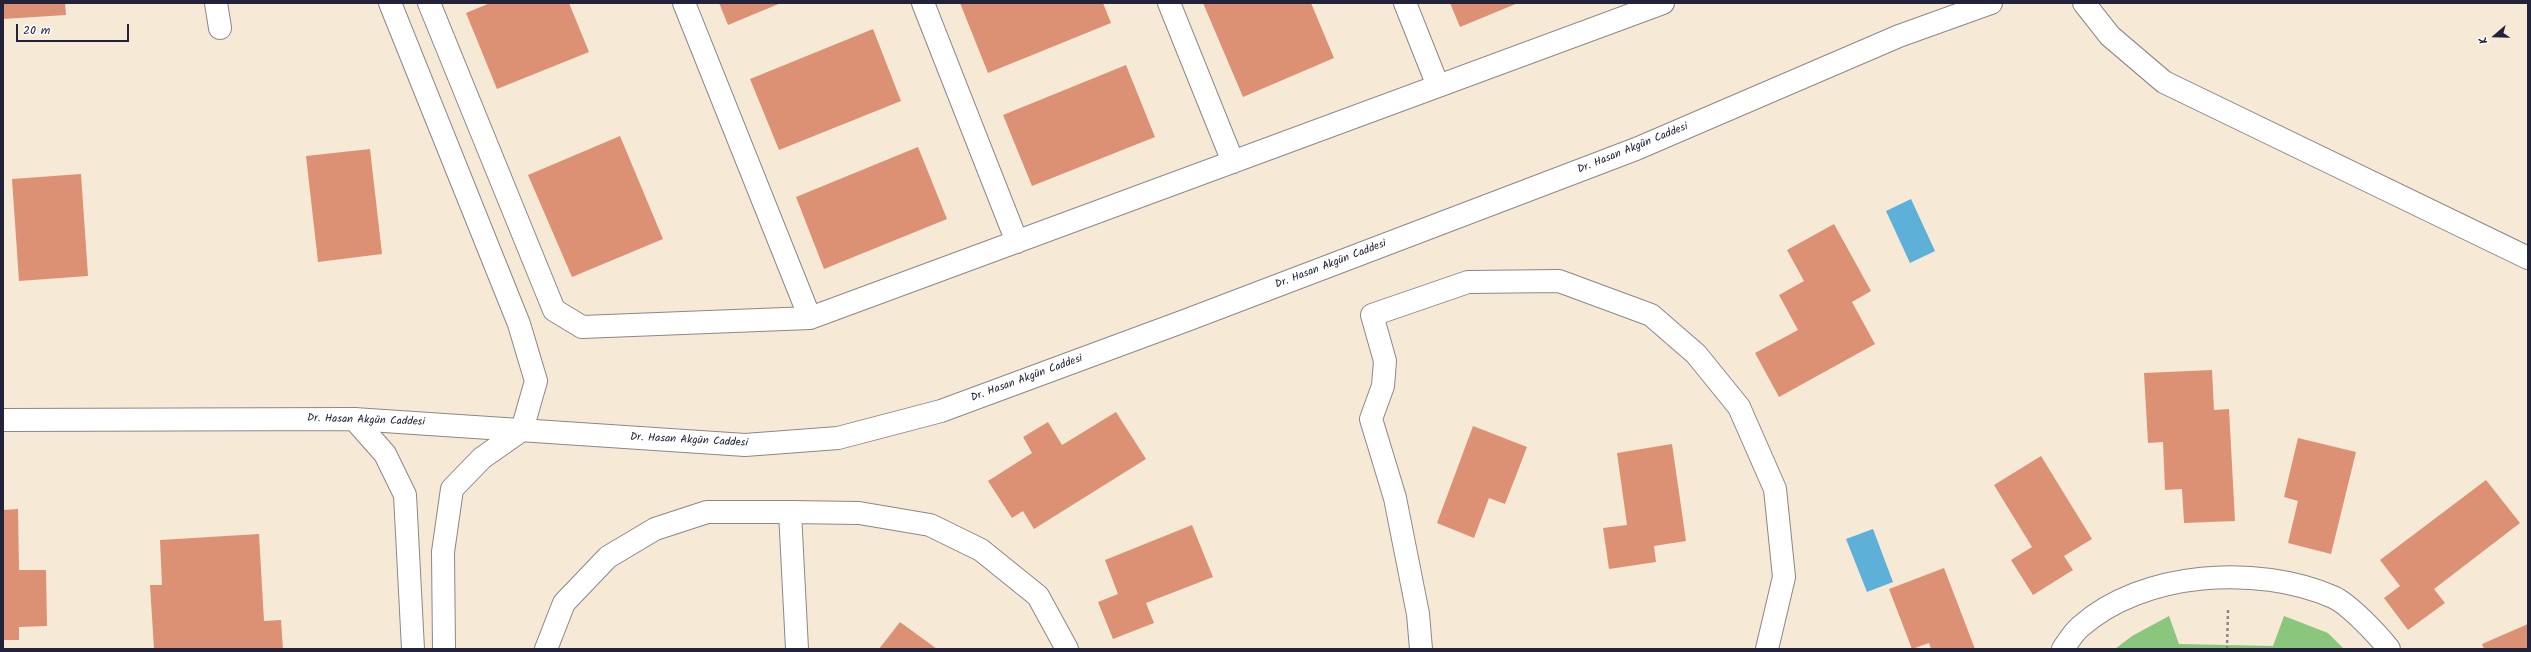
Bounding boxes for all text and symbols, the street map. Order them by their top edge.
scale bar [18,16,131,42]
north arrow [2475,16,2515,56]
text: 20 m [23,21,50,40]
text: K [2474,34,2493,46]
street label: Dr. Hasan Akgün Caddesi [1576,121,1690,177]
street label: Dr. Hasan Akgün Caddesi [1274,238,1388,292]
street label: Dr. Hasan Akgün Caddesi [969,353,1085,405]
street label: Dr. Hasan Akgün Caddesi [307,412,425,430]
street label: Dr. Hasan Akgün Caddesi [630,431,748,451]

